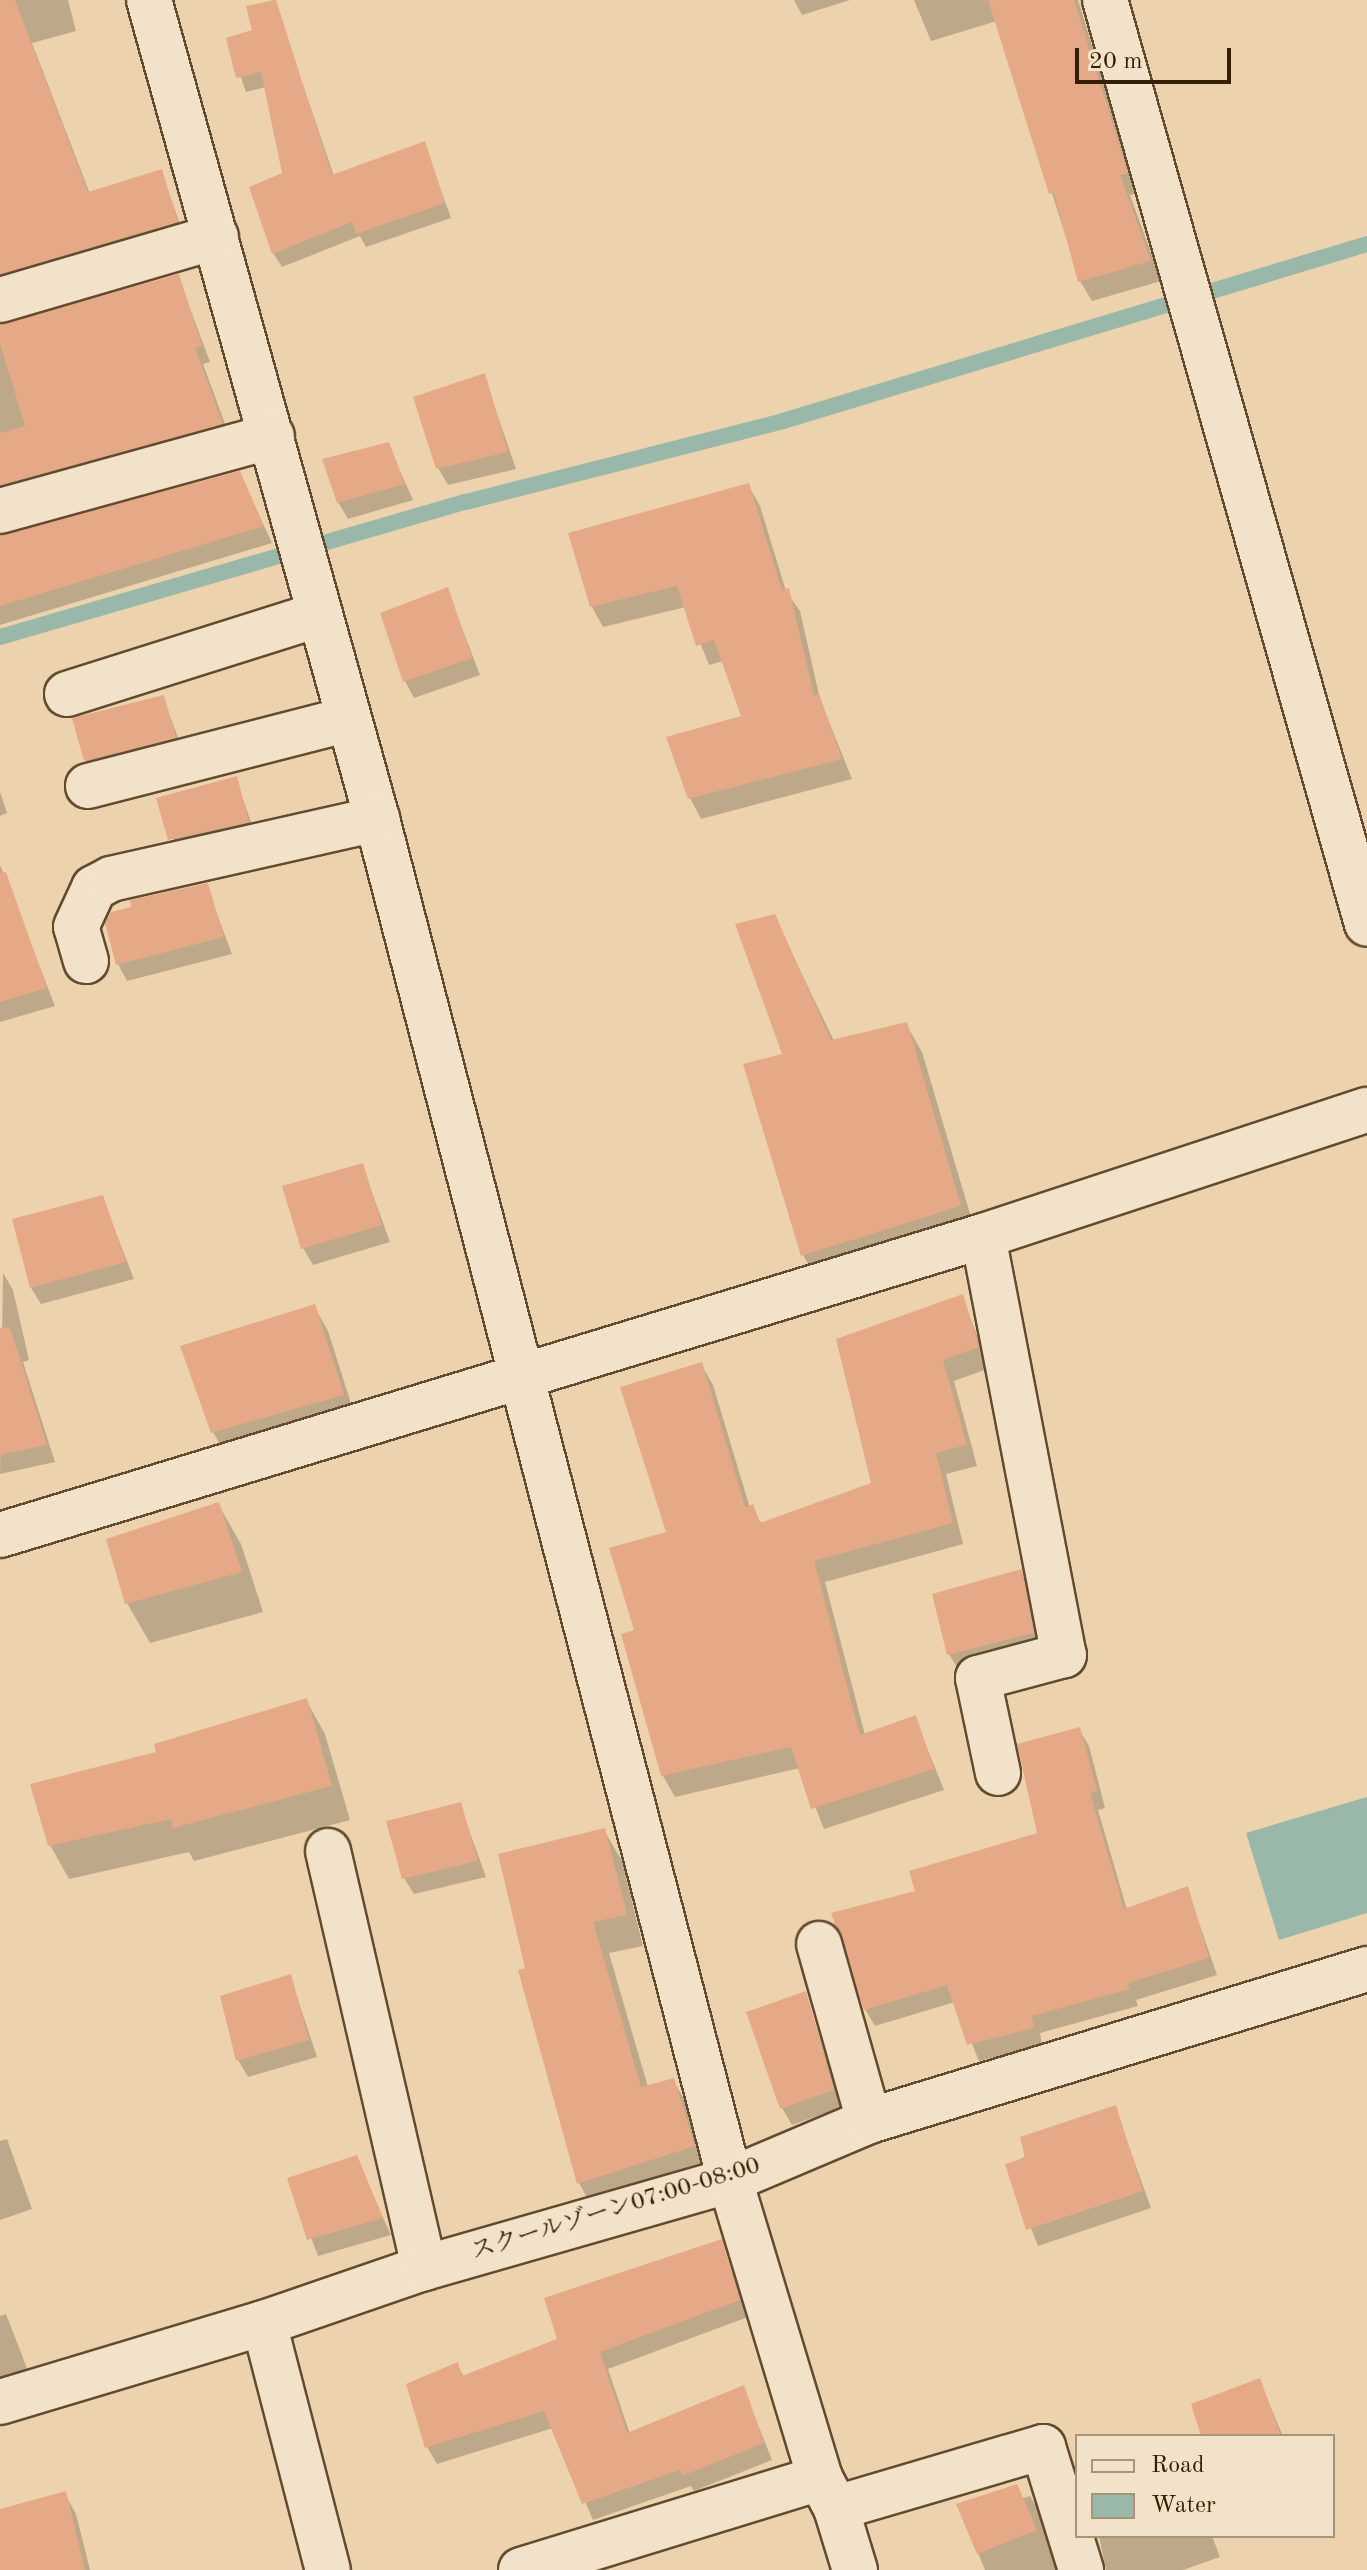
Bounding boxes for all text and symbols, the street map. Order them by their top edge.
scale bar [1079,32,1235,82]
text: 20 m [1089,50,1143,74]
street label: スクールゾーン07:00-08:00 [468,2152,764,2268]
legend [1075,2434,1335,2538]
text: Road [1151,2454,1204,2478]
text: Water [1151,2494,1216,2518]

